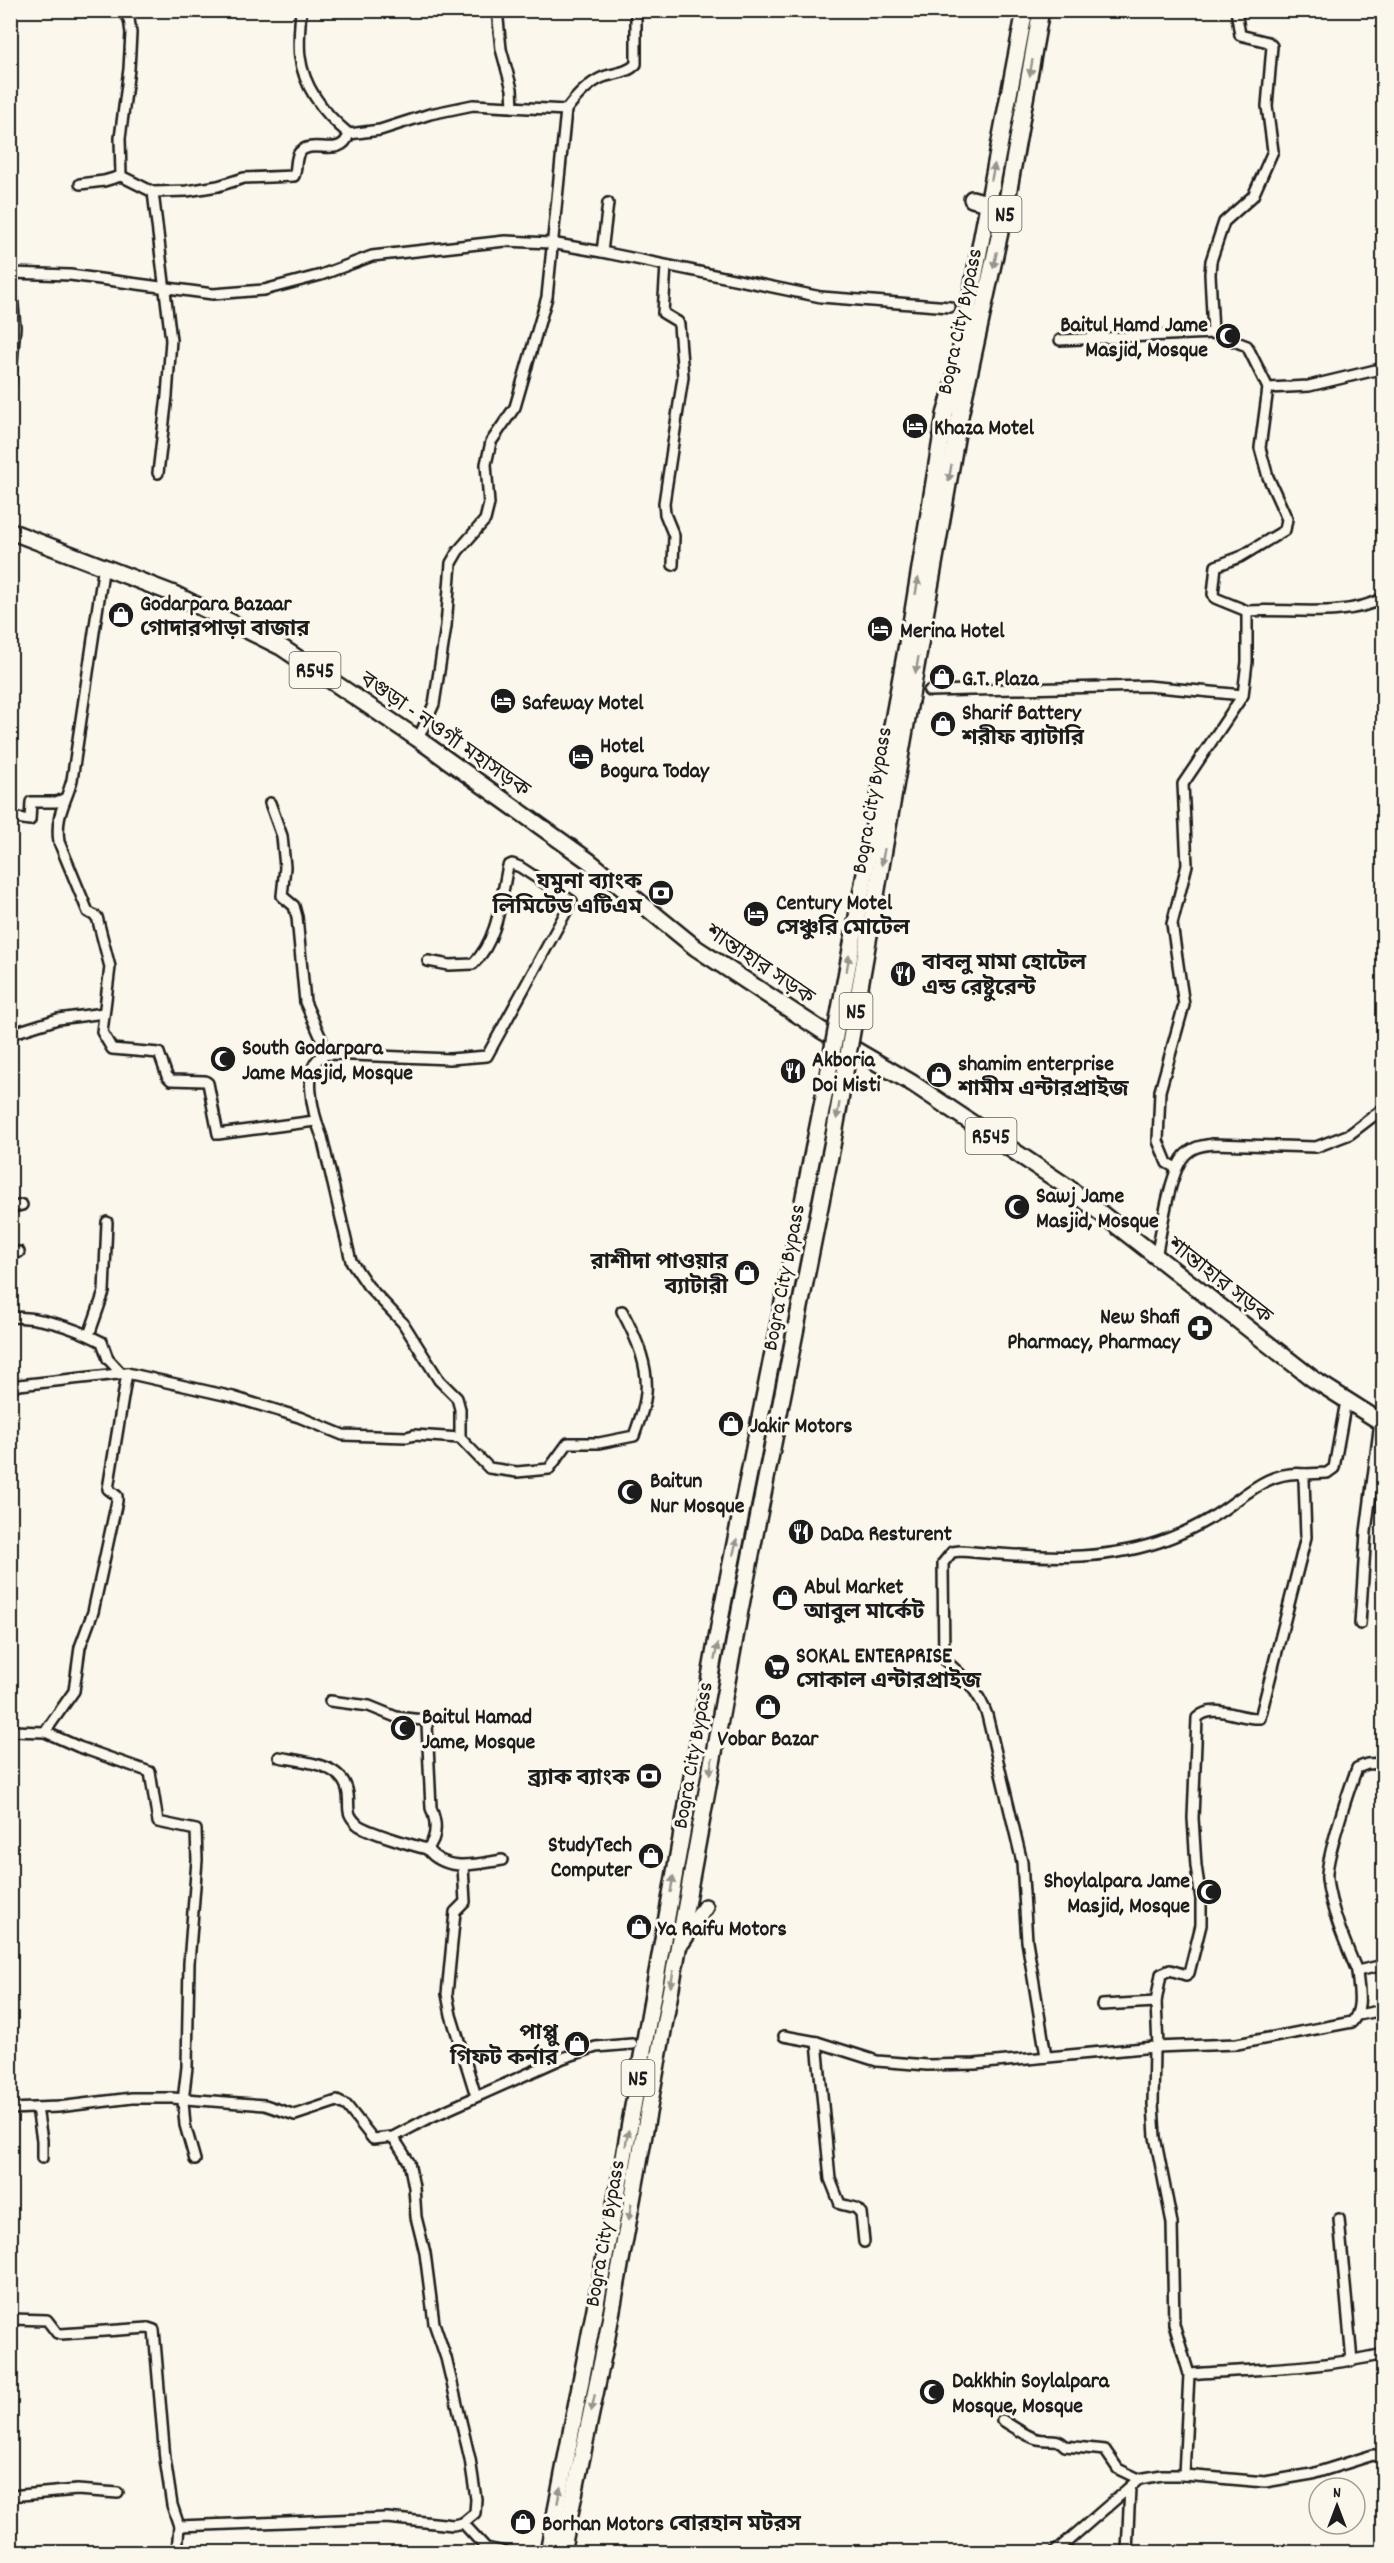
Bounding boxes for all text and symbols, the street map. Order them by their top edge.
one-way arrow [1026,59,1035,78]
one-way arrow [989,162,998,181]
road number: N5 [988,196,1022,232]
street label: Bogra City Bypass [931,246,992,398]
one-way arrow [990,250,999,269]
place label: Baitul Hamd Jame Masjid, Mosque [1060,311,1208,367]
mosque icon: Baitul Hamd Jame Masjid, Mosque [1213,321,1243,351]
hotel icon: Khaza Motel [900,411,930,441]
place label: Khaza Motel [934,414,1035,445]
one-way arrow [945,464,954,483]
one-way arrow [913,576,922,595]
place label: Godarpara Bazaar গোদারপাড়া বাজার [140,590,310,646]
shop icon: Godarpara Bazaar গোদারপাড়া বাজার [106,600,136,630]
hotel icon: Merina Hotel [865,614,895,644]
place label: Merina Hotel [900,617,1005,648]
road number: R545 [290,652,340,688]
one-way arrow [912,656,921,675]
shop icon: G.T. Plaza [927,662,957,692]
street label: বগুড়া - নওগাঁ মহাসড়ক [352,665,536,807]
place label: G.T. Plaza [962,665,1039,696]
hotel icon: Safeway Motel [488,686,518,716]
place label: Safeway Motel [522,689,644,720]
place label: Sharif Battery শরীফ ব্যাটারি [961,699,1085,755]
shop icon: Sharif Battery শরীফ ব্যাটারি [928,709,958,739]
street label: Bogra City Bypass [845,725,902,876]
place label: Hotel Bogura Today [600,732,710,788]
hotel icon: Hotel Bogura Today [566,742,596,772]
one-way arrow [878,848,887,867]
place label: যমুনা ব্যাংক লিমিটেড এটিএম [492,868,643,924]
bank icon: যমুনা ব্যাংক লিমিটেড এটিএম [646,878,676,908]
place label: Century Motel সেঞ্চুরি মোটেল [776,889,910,945]
hotel icon: Century Motel সেঞ্চুরি মোটেল [741,899,771,929]
street label: শান্তাহার সড়ক [697,917,820,1014]
place label: বাবলু মামা হোটেল এন্ড রেষ্টুরেন্ট [921,949,1086,1005]
one-way arrow [844,954,853,973]
restaurant icon: বাবলু মামা হোটেল এন্ড রেষ্টুরেন্ট [888,959,918,989]
road number: N5 [840,993,872,1029]
place label: South Godarpara Jame Masjid, Mosque [242,1034,413,1090]
mosque icon: South Godarpara Jame Masjid, Mosque [208,1044,238,1074]
place label: Akboria Doi Misti [812,1046,881,1102]
place label: shamim enterprise শামীম এন্টারপ্রাইজ [957,1050,1130,1106]
restaurant icon: Akboria Doi Misti [778,1056,808,1086]
shop icon: shamim enterprise শামীম এন্টারপ্রাইজ [924,1060,954,1090]
one-way arrow [833,1102,842,1121]
road number: R545 [966,1118,1016,1154]
place label: Sawj Jame Masjid, Mosque [1036,1182,1159,1238]
mosque icon: Sawj Jame Masjid, Mosque [1002,1192,1032,1222]
street label: Bogra City Bypass [756,1202,815,1354]
street label: শান্তাহার সড়ক [1159,1230,1278,1333]
place label: রাশীদা পাওয়ার ব্যাটারী [590,1248,729,1304]
shop icon: রাশীদা পাওয়ার ব্যাটারী [732,1258,762,1288]
place label: New Shafi Pharmacy, Pharmacy [1007,1303,1181,1359]
pharmacy icon: New Shafi Pharmacy, Pharmacy [1185,1313,1215,1343]
shop icon: Jakir Motors [716,1409,746,1439]
place label: Jakir Motors [750,1412,853,1443]
place label: Baitun Nur Mosque [650,1467,745,1523]
mosque icon: Baitun Nur Mosque [615,1477,645,1507]
restaurant icon: DaDa Resturent [786,1517,816,1547]
place label: DaDa Resturent [820,1520,953,1551]
one-way arrow [731,1537,740,1556]
place label: Abul Market আবুল মার্কেট [803,1573,925,1629]
shop icon: Abul Market আবুল মার্কেট [770,1583,800,1613]
one-way arrow [712,1642,721,1661]
place label: SOKAL ENTERPRISE সোকাল এন্টারপ্রাইজ [796,1642,982,1698]
supermarket icon: SOKAL ENTERPRISE সোকাল এন্টারপ্রাইজ [762,1652,792,1682]
street label: Bogra City Bypass [666,1680,723,1831]
shop icon: Vobar Bazar [753,1692,783,1722]
place label: Baitul Hamad Jame, Mosque [422,1703,536,1759]
mosque icon: Baitul Hamad Jame, Mosque [388,1713,418,1743]
place label: Vobar Bazar [717,1725,819,1756]
one-way arrow [706,1757,715,1776]
bank icon: ব্র্যাক ব্যাংক [634,1761,664,1791]
place label: ব্র্যাক ব্যাংক [527,1764,631,1795]
place label: StudyTech Computer [548,1831,633,1887]
shop icon: StudyTech Computer [636,1841,666,1871]
place label: Shoylalpara Jame Masjid, Mosque [1044,1867,1190,1923]
one-way arrow [668,1875,677,1894]
mosque icon: Shoylalpara Jame Masjid, Mosque [1194,1877,1224,1907]
shop icon: Ya Raifu Motors [624,1912,654,1942]
place label: Ya Raifu Motors [657,1915,787,1946]
one-way arrow [667,1969,676,1988]
place label: পাপ্পু গিফট কর্নার [449,2019,560,2075]
shop icon: পাপ্পু গিফট কর্নার [562,2029,592,2059]
road number: N5 [622,2060,654,2096]
one-way arrow [623,2129,632,2148]
street label: Bogra City Bypass [578,2158,635,2309]
one-way arrow [625,2202,634,2221]
place label: Dakkhin Soylalpara Mosque, Mosque [952,2367,1110,2423]
mosque icon: Dakkhin Soylalpara Mosque, Mosque [917,2377,947,2407]
one-way arrow [588,2394,597,2413]
north arrow [1307,2476,1367,2536]
text: N [1333,2482,1341,2505]
one-way arrow [555,2485,564,2504]
shop icon: Borhan Motors বোরহান মটরস [508,2507,538,2537]
place label: Borhan Motors বোরহান মটরস [542,2510,802,2541]

